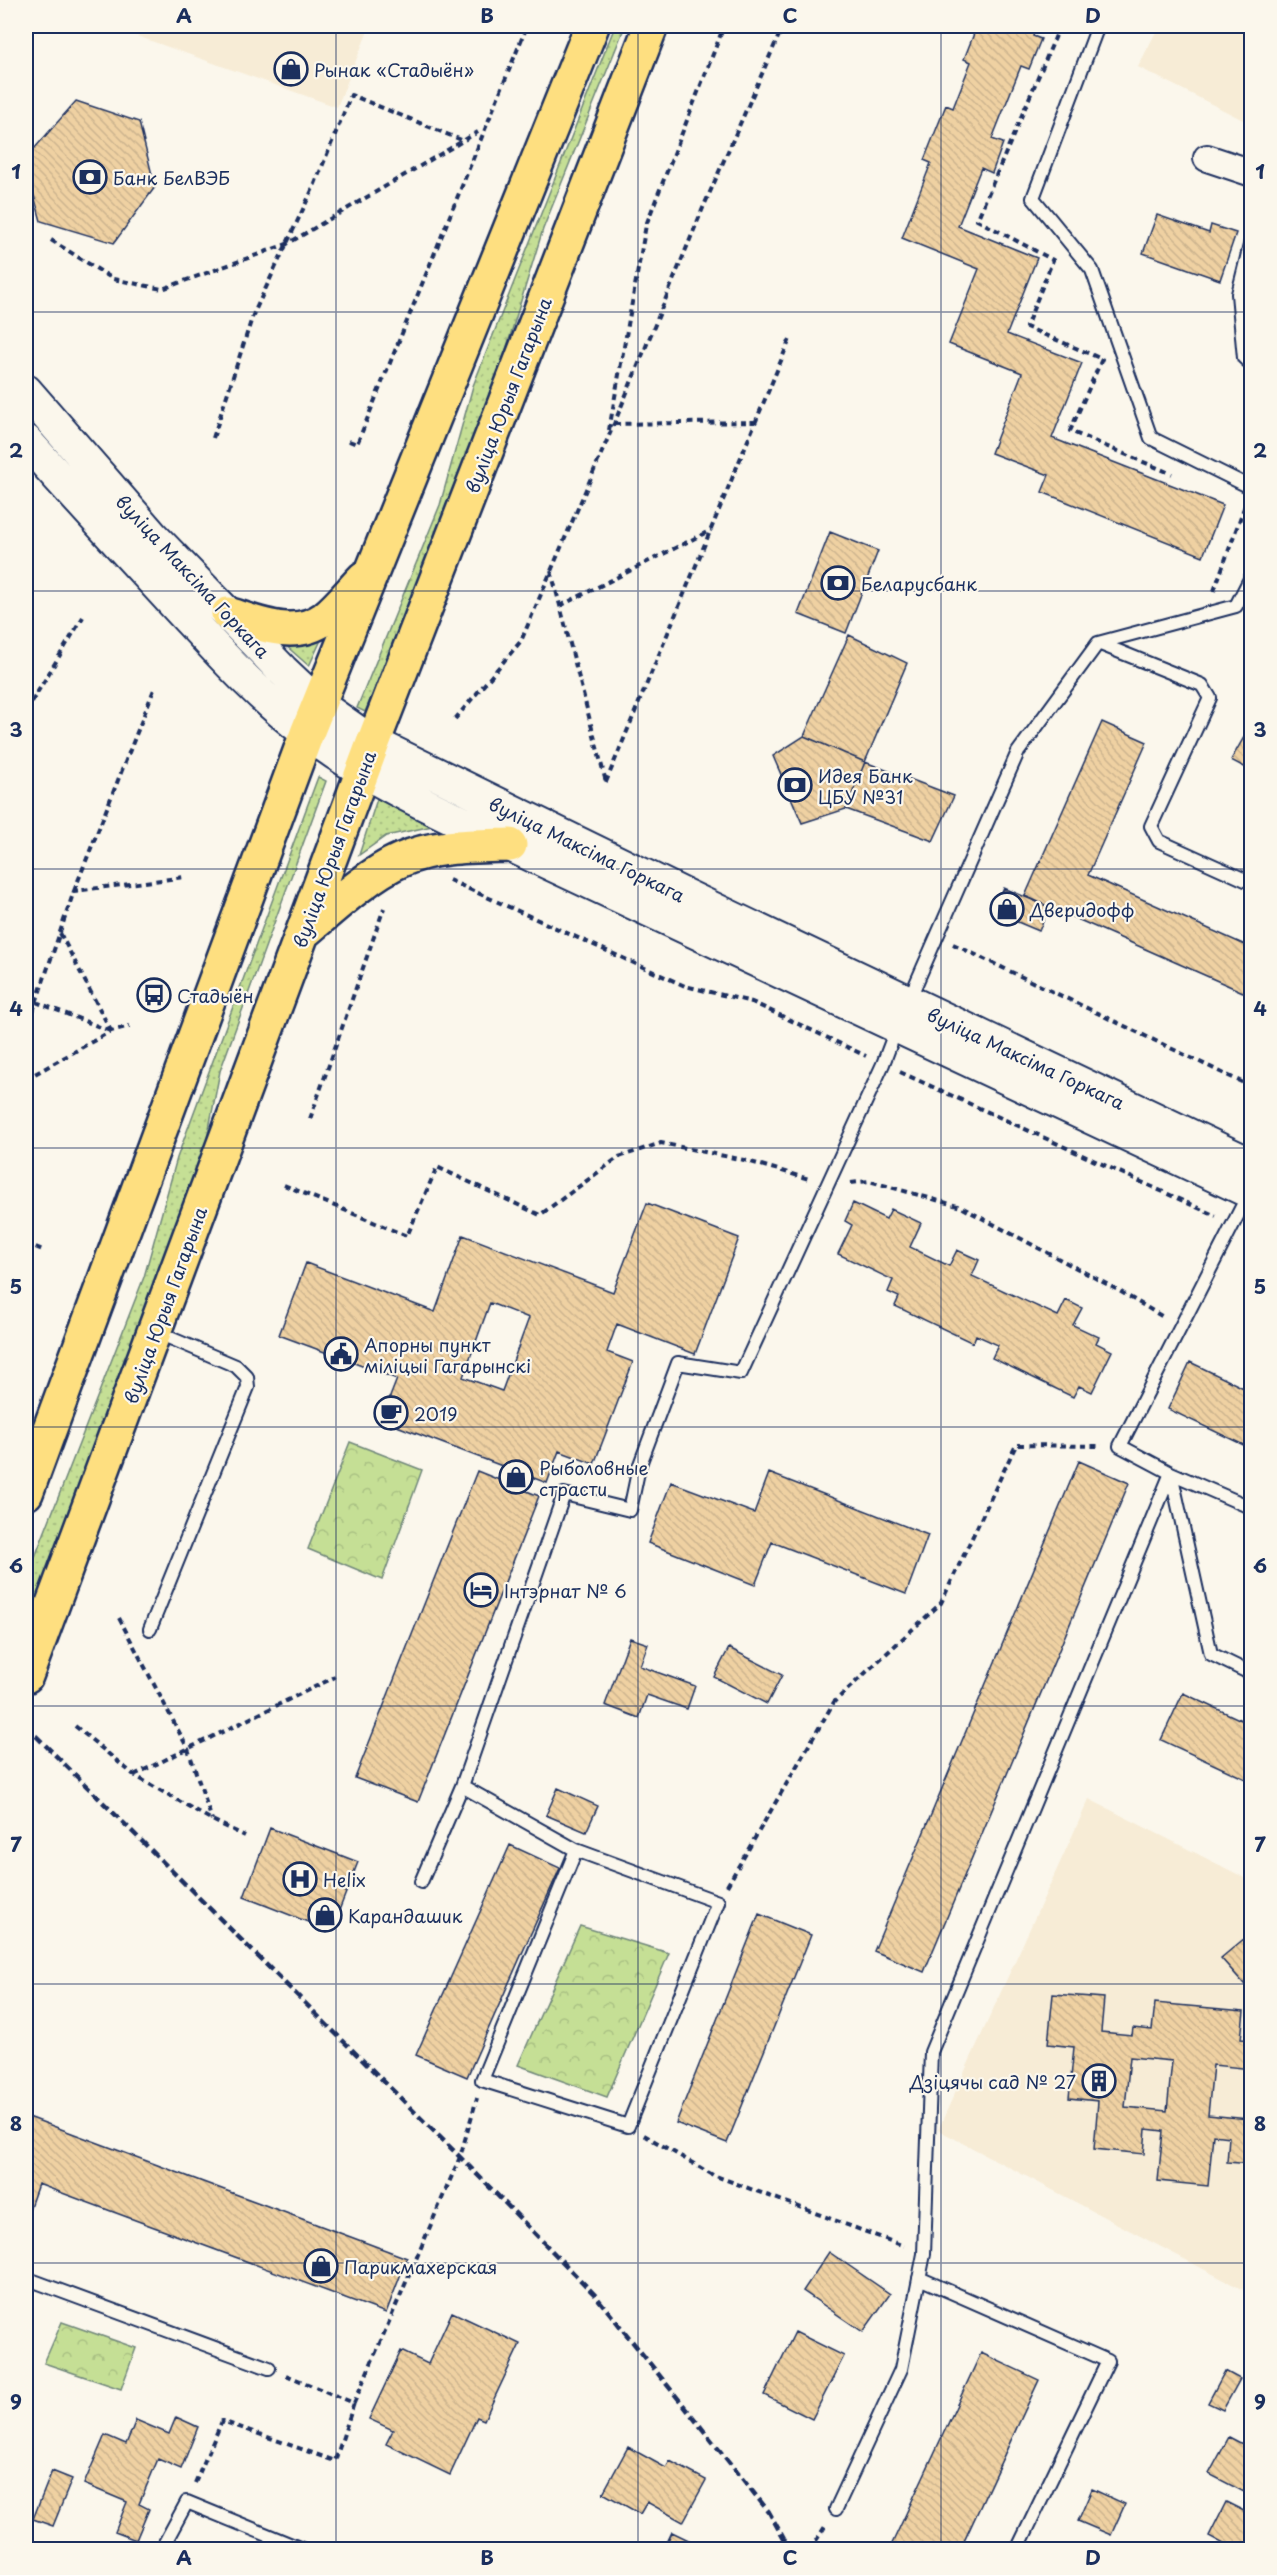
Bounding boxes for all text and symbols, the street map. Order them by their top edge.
text: A [176,0,192,30]
text: B [480,0,494,30]
text: C [782,0,798,30]
text: D [1085,0,1101,30]
shop icon: Рынак «Стадыён» [273,51,309,87]
place label: Рынак «Стадыён» [314,56,474,83]
text: 1 [11,156,21,186]
text: 1 [1255,156,1265,186]
bank icon: Банк БелВЭБ [72,159,108,195]
place label: Банк БелВЭБ [113,164,230,191]
street label: вуліца Юрыя Гагарына [458,292,558,497]
text: 2 [9,435,23,465]
text: 2 [1253,435,1267,465]
street label: вуліца Максіма Горкага [110,488,277,664]
bank icon: Беларусбанк [820,565,856,601]
place label: Беларусбанк [861,570,977,597]
text: 3 [9,714,23,744]
text: 3 [1253,714,1267,744]
street label: вуліца Юрыя Гагарына [286,746,382,951]
place label: Идея Банк ЦБУ №31 [818,762,913,810]
bank icon: Идея Банк ЦБУ №31 [777,767,813,803]
street label: вуліца Максіма Горкага [484,790,690,909]
shop icon: Дверидофф [989,891,1025,927]
place label: Дверидофф [1029,896,1134,923]
bus stop icon: Стадыён [136,977,172,1013]
place label: Стадыён [177,982,254,1009]
text: 4 [9,993,23,1023]
text: 4 [1253,993,1267,1023]
street label: вуліца Максіма Горкага [923,1000,1130,1116]
street label: вуліца Юрыя Гагарына [117,1202,213,1407]
text: 5 [10,1271,22,1301]
text: 5 [1254,1271,1266,1301]
place label: Апорны пункт міліцыі Гагарынскі [364,1331,531,1379]
public building icon: Апорны пункт міліцыі Гагарынскі [323,1336,359,1372]
cafe icon: 2019 [373,1395,409,1431]
place label: 2019 [414,1400,458,1427]
place label: Рыболовные страсти [539,1454,649,1502]
shop icon: Рыболовные страсти [498,1459,534,1495]
text: 6 [9,1550,23,1580]
text: 6 [1253,1550,1267,1580]
hotel icon: Інтэрнат № 6 [463,1572,499,1608]
place label: Інтэрнат № 6 [504,1577,627,1604]
text: 7 [10,1829,22,1859]
text: 7 [1254,1829,1266,1859]
hospital icon: Helix [282,1861,318,1897]
place label: Helix [323,1866,366,1893]
shop icon: Карандашик [307,1897,343,1933]
place label: Карандашик [348,1902,463,1929]
building icon: Дзіцячы сад № 27 [1081,2063,1117,2099]
place label: Дзіцячы сад № 27 [909,2068,1076,2095]
text: 8 [10,2108,22,2138]
text: 8 [1254,2108,1266,2138]
shop icon: Парикмахерская [303,2248,339,2284]
place label: Парикмахерская [344,2253,498,2280]
text: 9 [10,2386,22,2416]
text: 9 [1254,2386,1266,2416]
text: A [176,2542,192,2572]
text: B [480,2542,494,2572]
text: C [782,2542,798,2572]
text: D [1085,2542,1101,2572]

